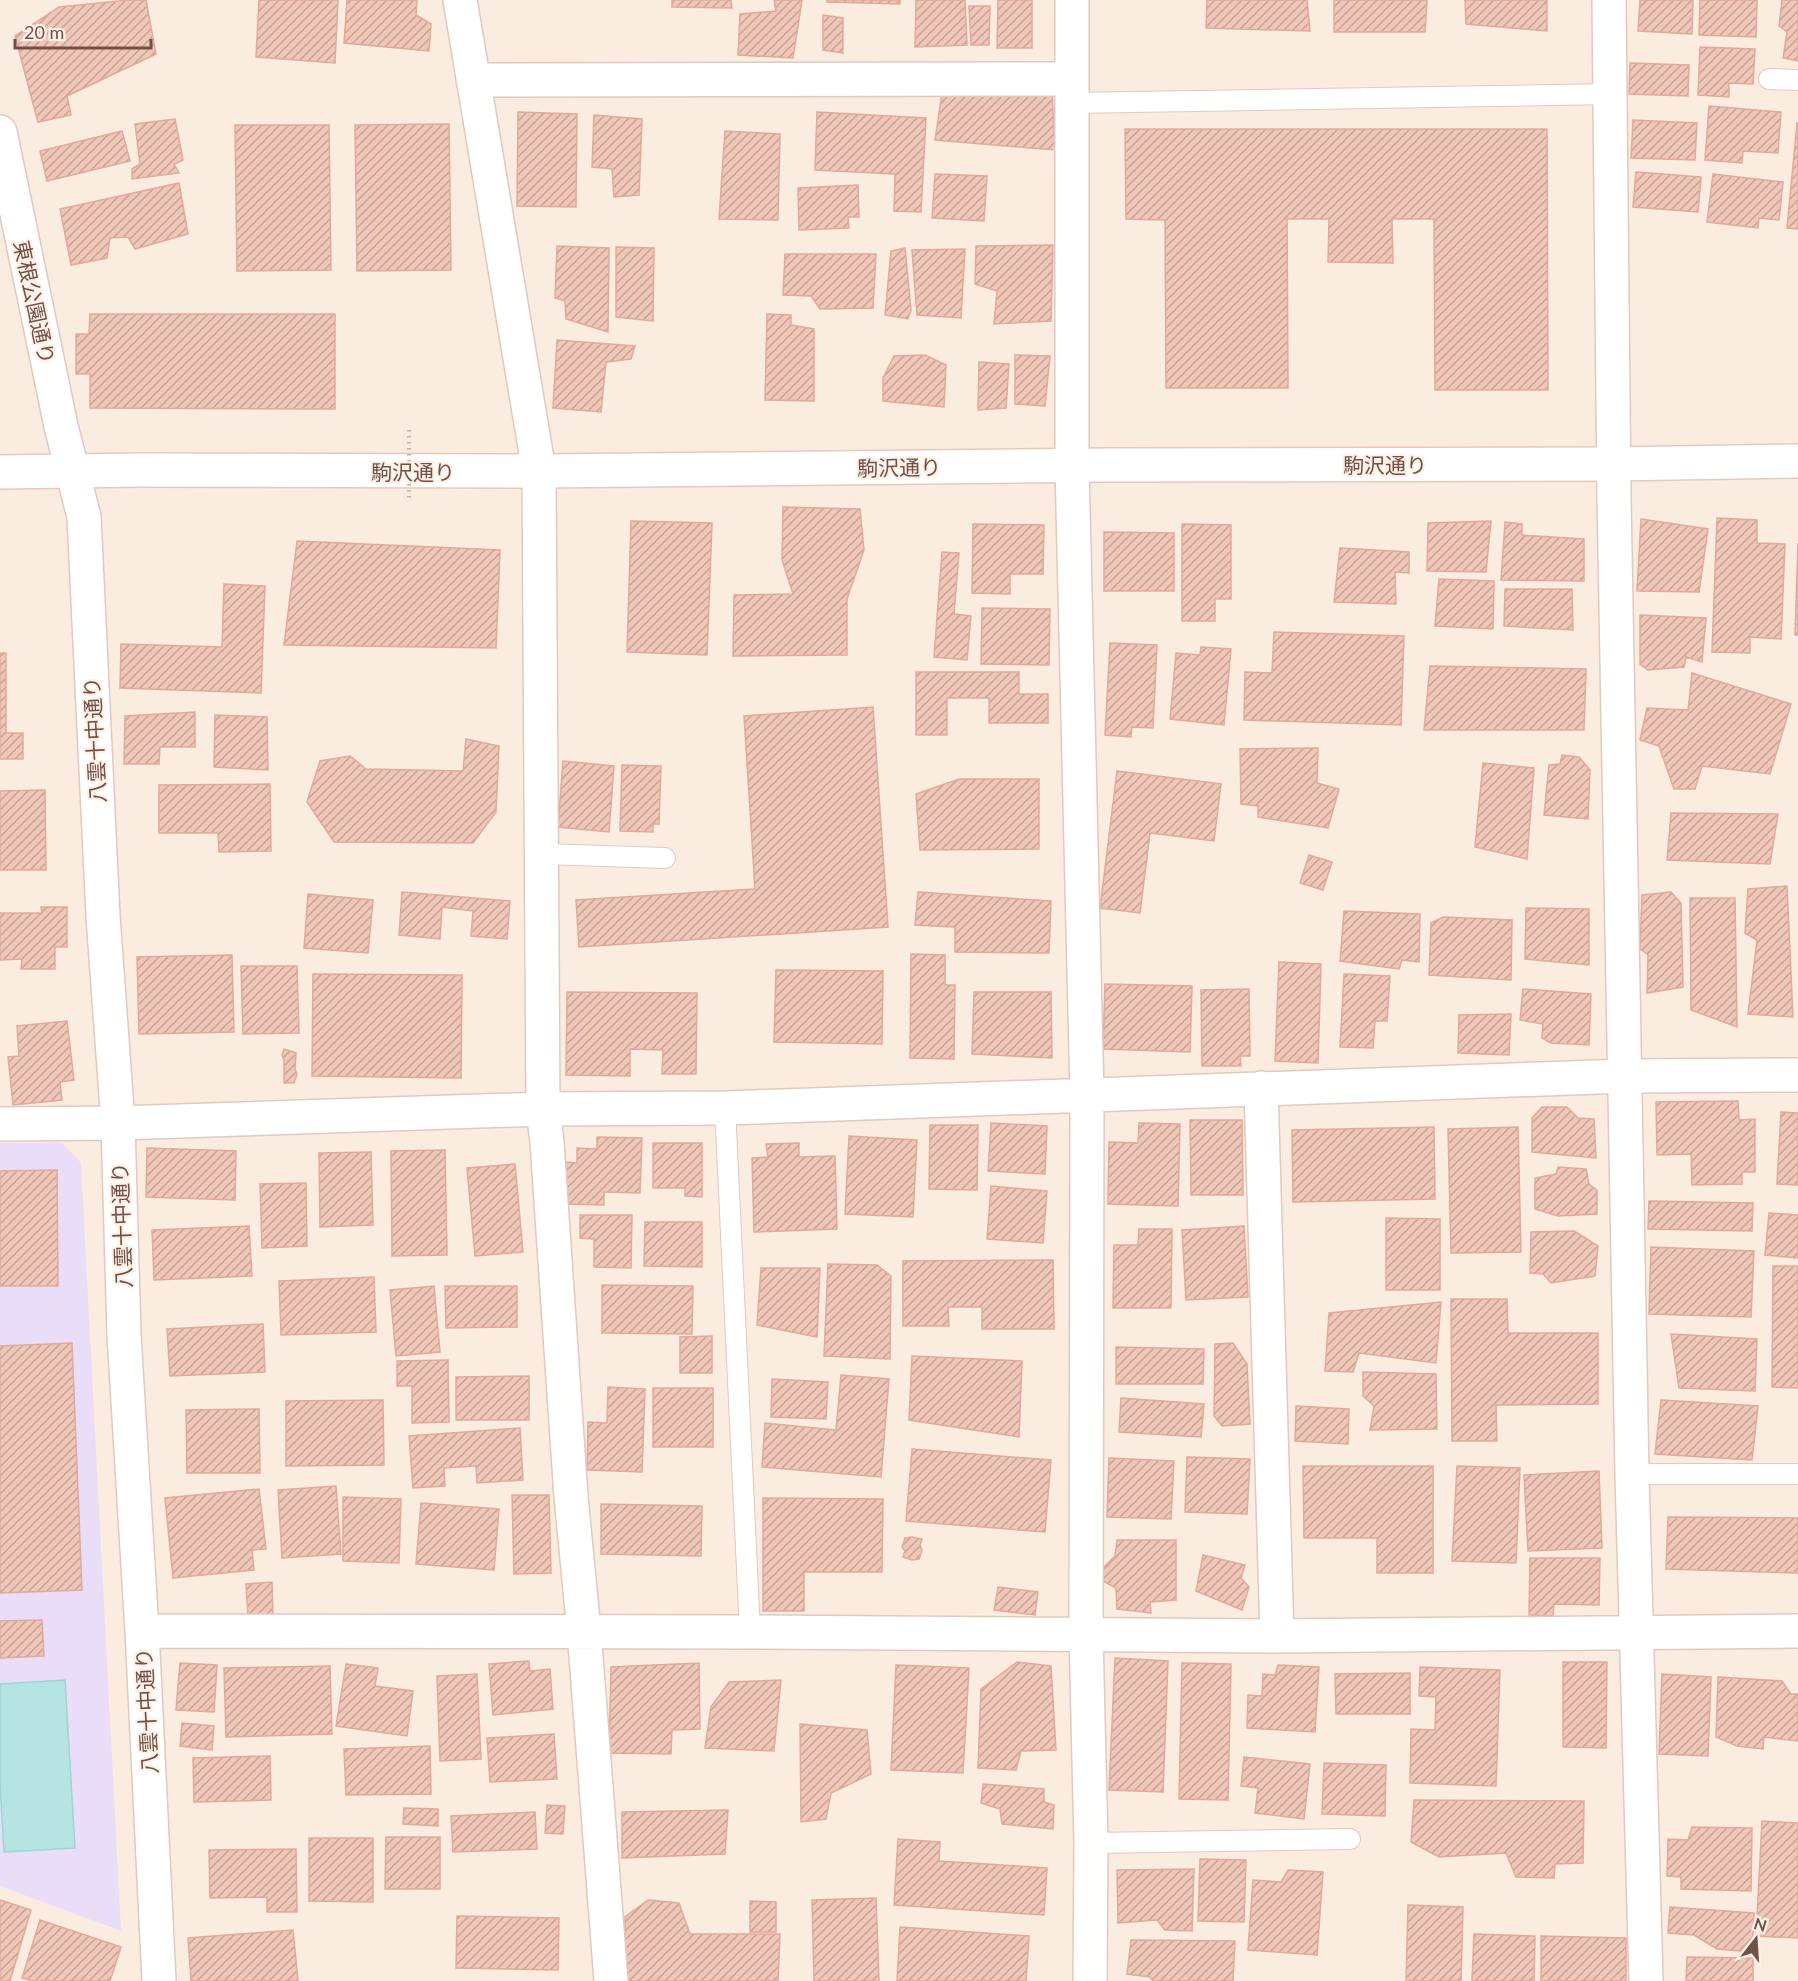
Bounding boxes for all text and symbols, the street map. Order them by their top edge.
scale bar [15,12,152,50]
text: 20 m [24,21,64,43]
street label: 東根公園通り [10,238,60,366]
street label: 駒沢通り [1343,452,1427,477]
street label: 駒沢通り [857,454,941,480]
street label: 駒沢通り [371,459,455,484]
street label: 八雲十中通り [78,676,110,804]
street label: 八雲十中通り [106,1162,136,1288]
street label: 八雲十中通り [130,1647,162,1775]
north arrow [1726,1909,1786,1969]
text: N [1752,1913,1769,1935]

